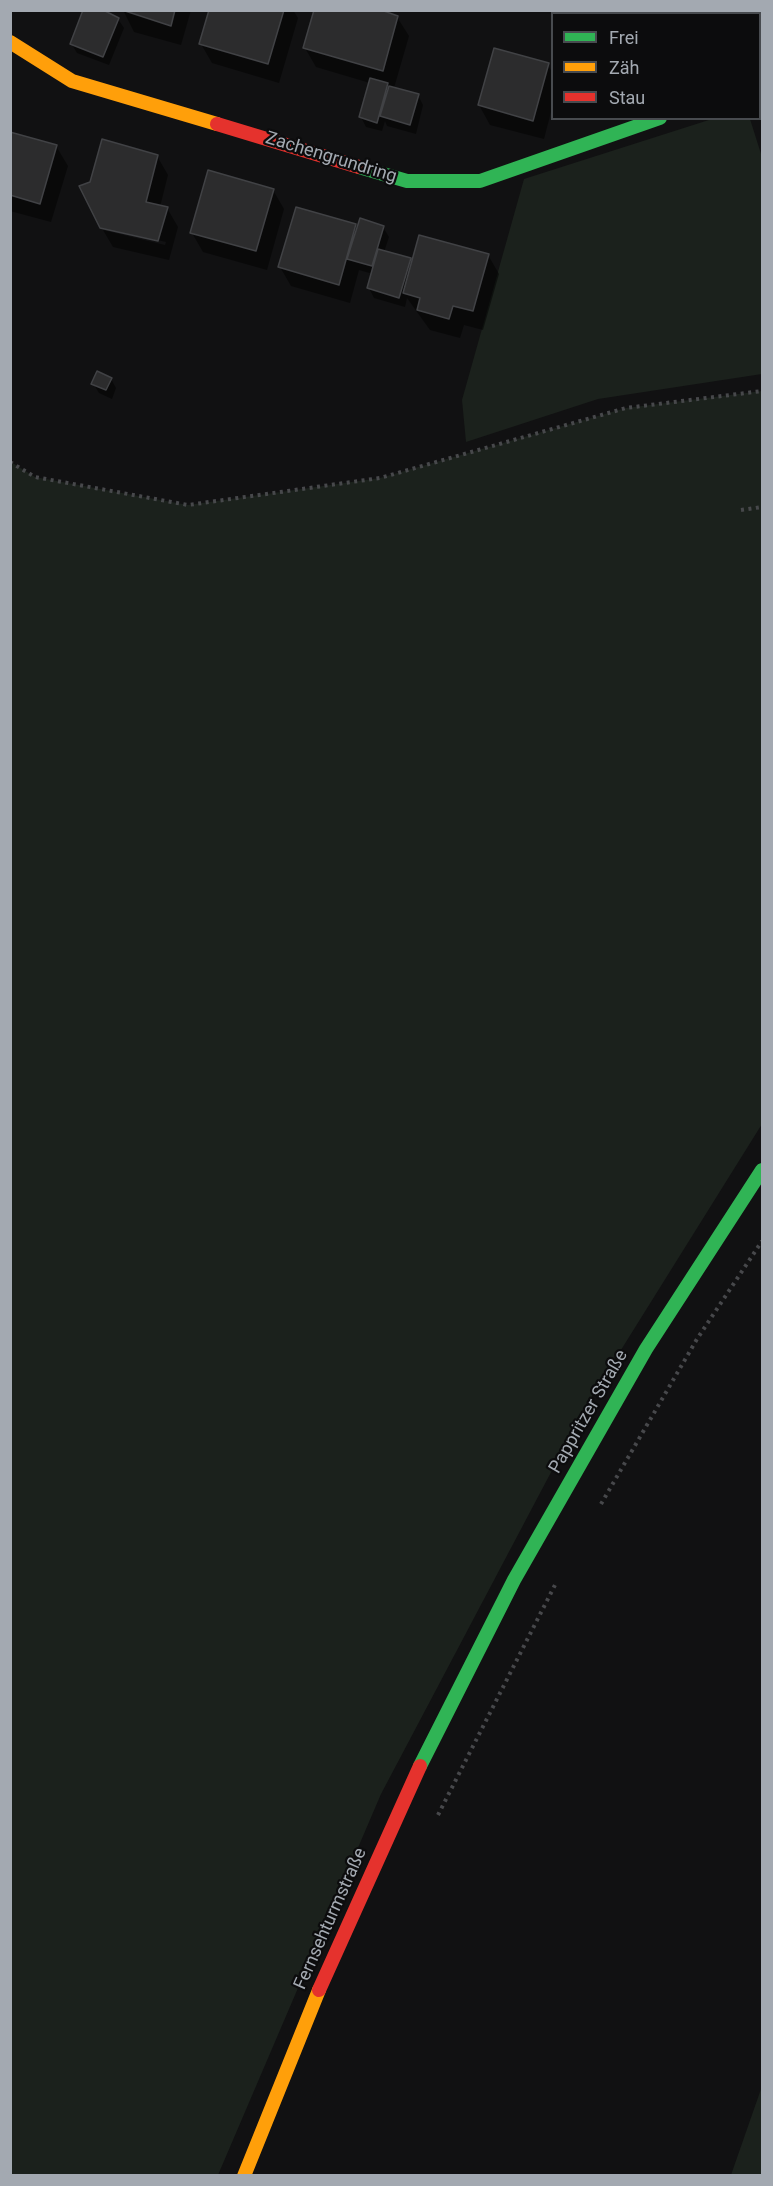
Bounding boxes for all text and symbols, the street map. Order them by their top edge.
legend [551,12,761,120]
text: Frei [609,27,639,48]
text: Zäh [609,57,640,78]
text: Stau [609,87,645,108]
street label: Zachengrundring [263,128,399,188]
street label: Pappritzer Straße [545,1346,633,1478]
street label: Fernsehturmstraße [290,1845,372,1993]

